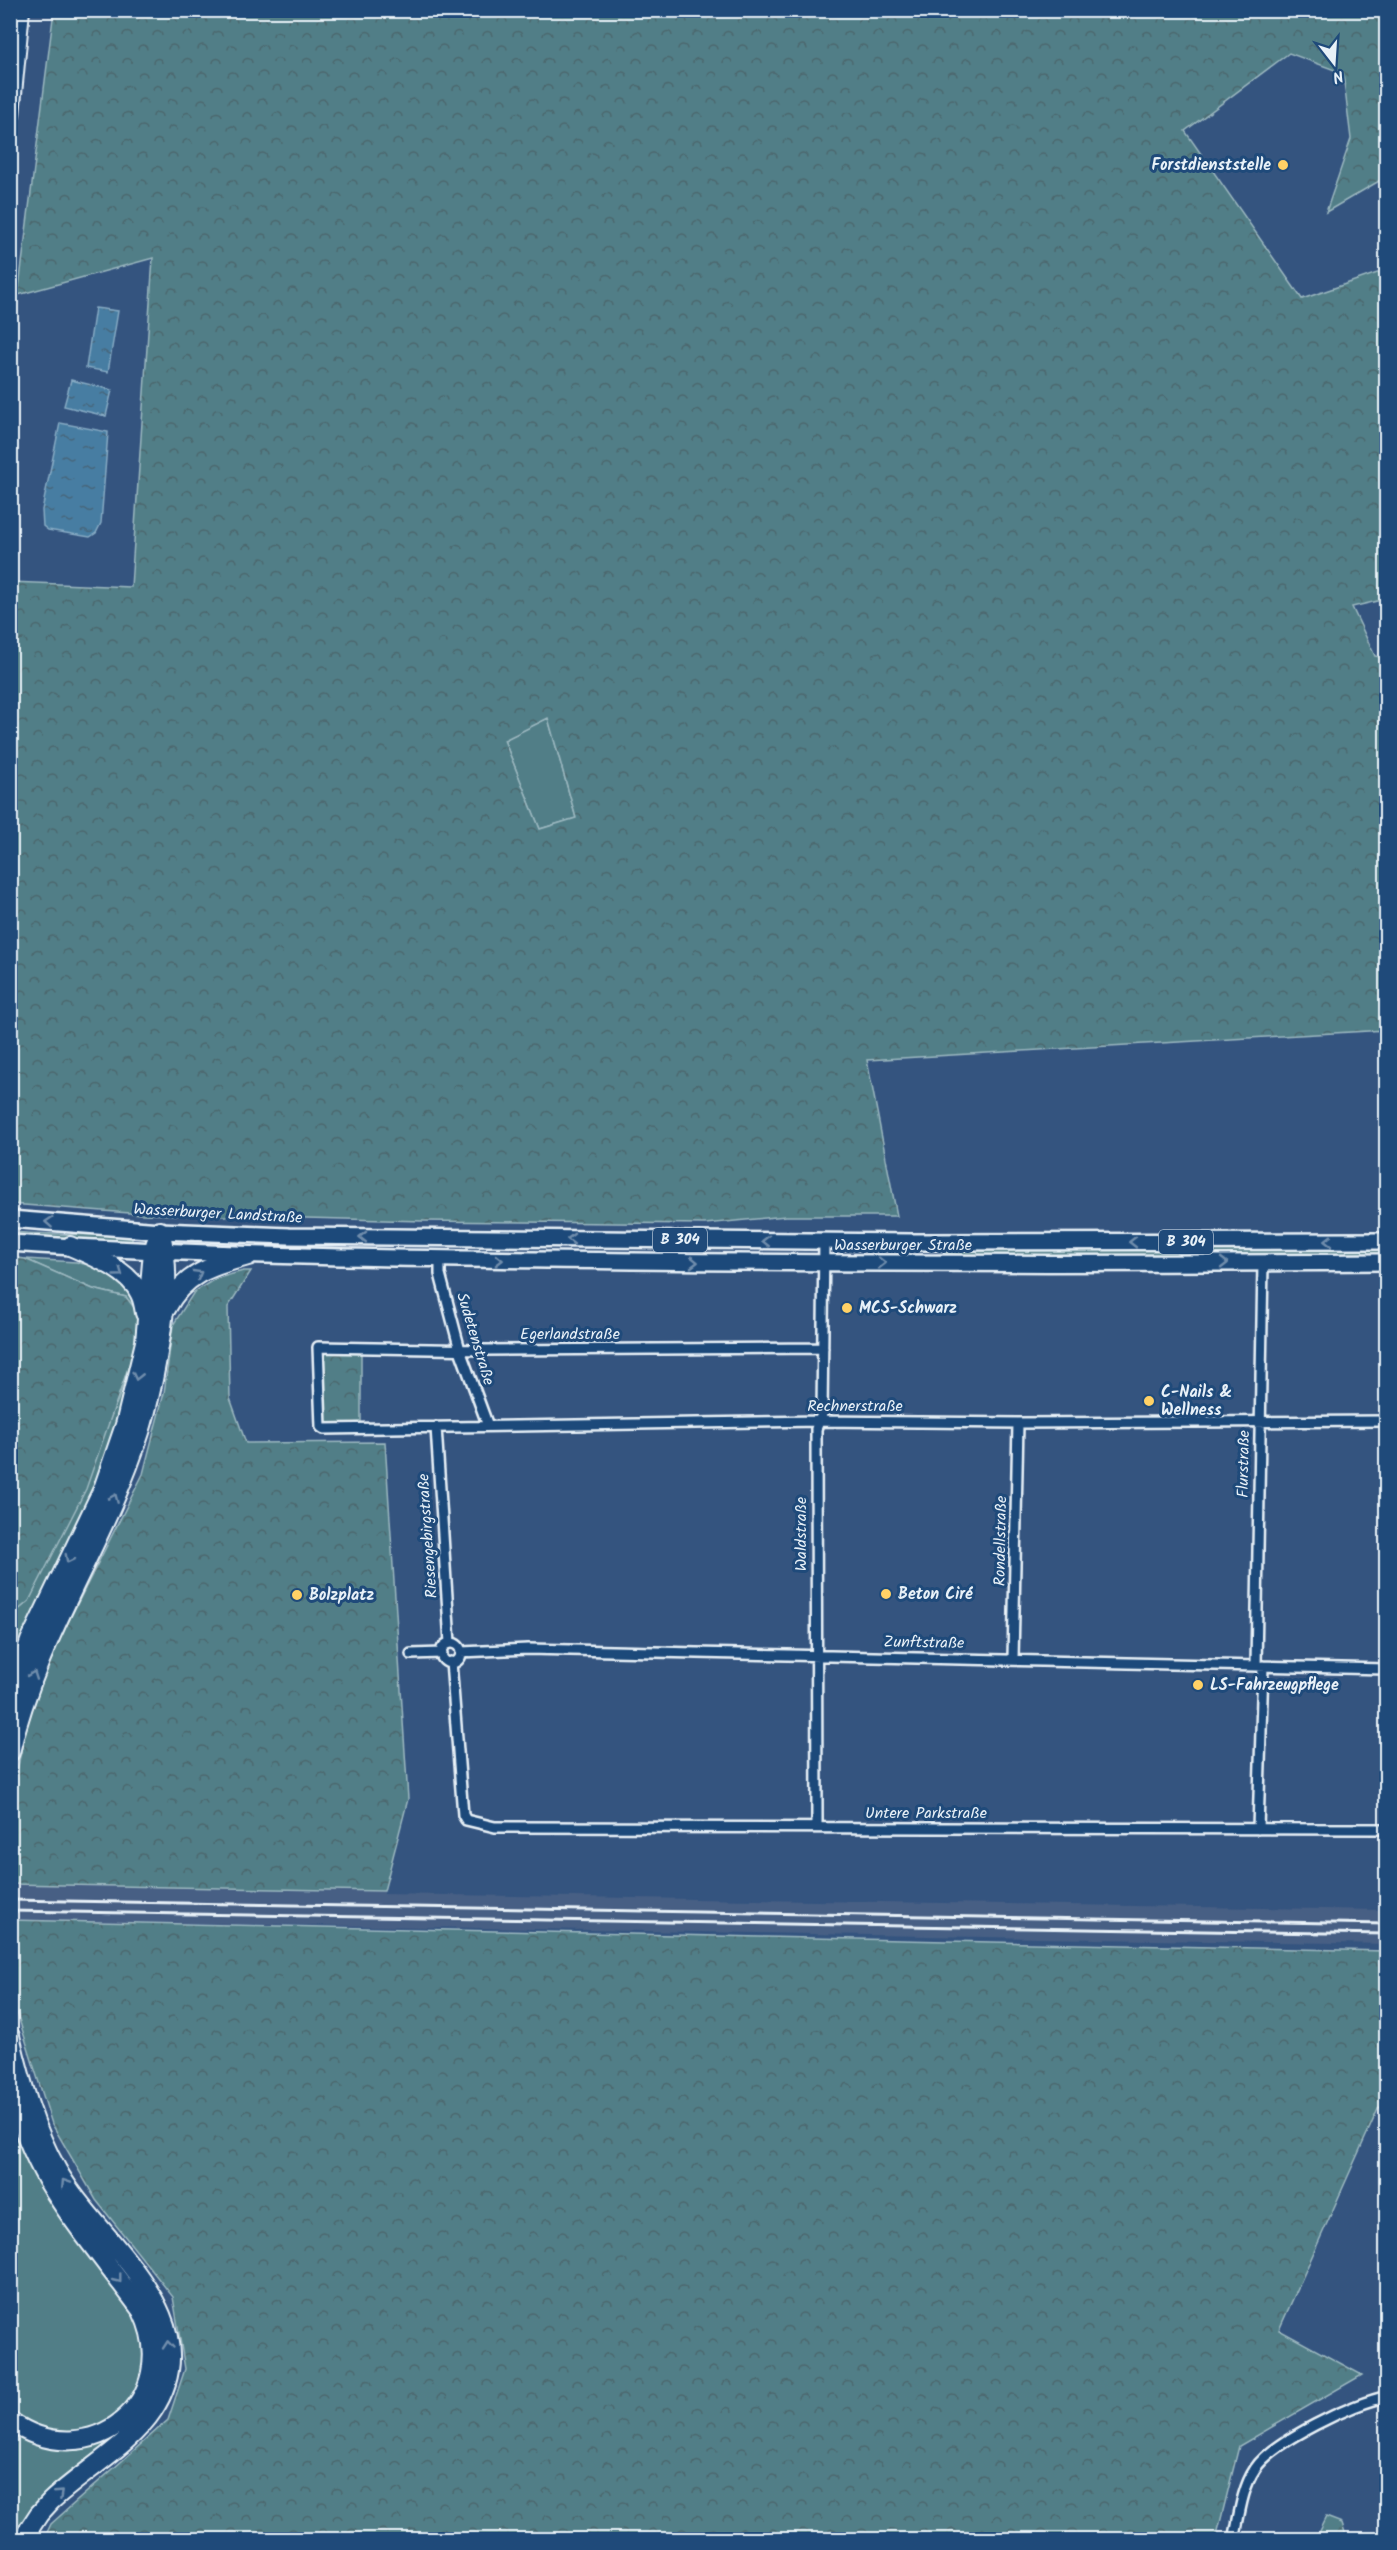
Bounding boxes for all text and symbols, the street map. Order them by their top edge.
north arrow [1304,33,1364,93]
text: N [1329,62,1346,89]
place label: Forstdienststelle [1152,153,1271,178]
marker: Forstdienststelle [1276,158,1290,172]
street label: Wasserburger Landstraße [133,1197,303,1231]
one-way arrow [45,1215,54,1228]
road number: B 304 [653,1228,707,1252]
road number: B 304 [1159,1230,1213,1254]
one-way arrow [358,1231,367,1243]
one-way arrow [566,1233,575,1245]
street label: Wasserburger Straße [834,1233,972,1258]
one-way arrow [761,1235,770,1247]
one-way arrow [1324,1235,1333,1247]
one-way arrow [1129,1236,1138,1248]
one-way arrow [494,1254,503,1266]
one-way arrow [689,1256,698,1268]
one-way arrow [878,1257,887,1269]
one-way arrow [1219,1257,1228,1269]
one-way arrow [112,1266,123,1277]
one-way arrow [192,1270,202,1281]
street label: Sudetenstraße [449,1290,501,1388]
place label: MCS-Schwarz [859,1296,957,1321]
marker: MCS-Schwarz [840,1301,854,1315]
street label: Egerlandstraße [520,1322,620,1347]
one-way arrow [131,1371,144,1381]
place label: C-Nails & Wellness [1161,1380,1232,1423]
street label: Rechnerstraße [807,1394,903,1419]
marker: C-Nails & Wellness [1142,1394,1156,1408]
street label: Flurstraße [1231,1430,1257,1498]
street label: Riesengebirgstraße [411,1473,445,1599]
one-way arrow [107,1493,119,1504]
street label: Rondellstraße [988,1496,1014,1586]
street label: Waldstraße [789,1497,814,1571]
one-way arrow [65,1552,76,1563]
place label: Beton Ciré [898,1582,973,1607]
place label: Bolzplatz [309,1583,374,1608]
marker: Beton Ciré [879,1587,893,1601]
marker: Bolzplatz [290,1588,304,1602]
street label: Zunftstraße [883,1630,965,1656]
one-way arrow [26,1671,38,1682]
place label: LS-Fahrzeugpflege [1210,1673,1339,1698]
marker: LS-Fahrzeugpflege [1191,1678,1205,1692]
street label: Untere Parkstraße [865,1801,987,1826]
one-way arrow [61,2179,73,2189]
one-way arrow [110,2272,121,2283]
one-way arrow [162,2341,175,2350]
one-way arrow [52,2490,62,2501]

